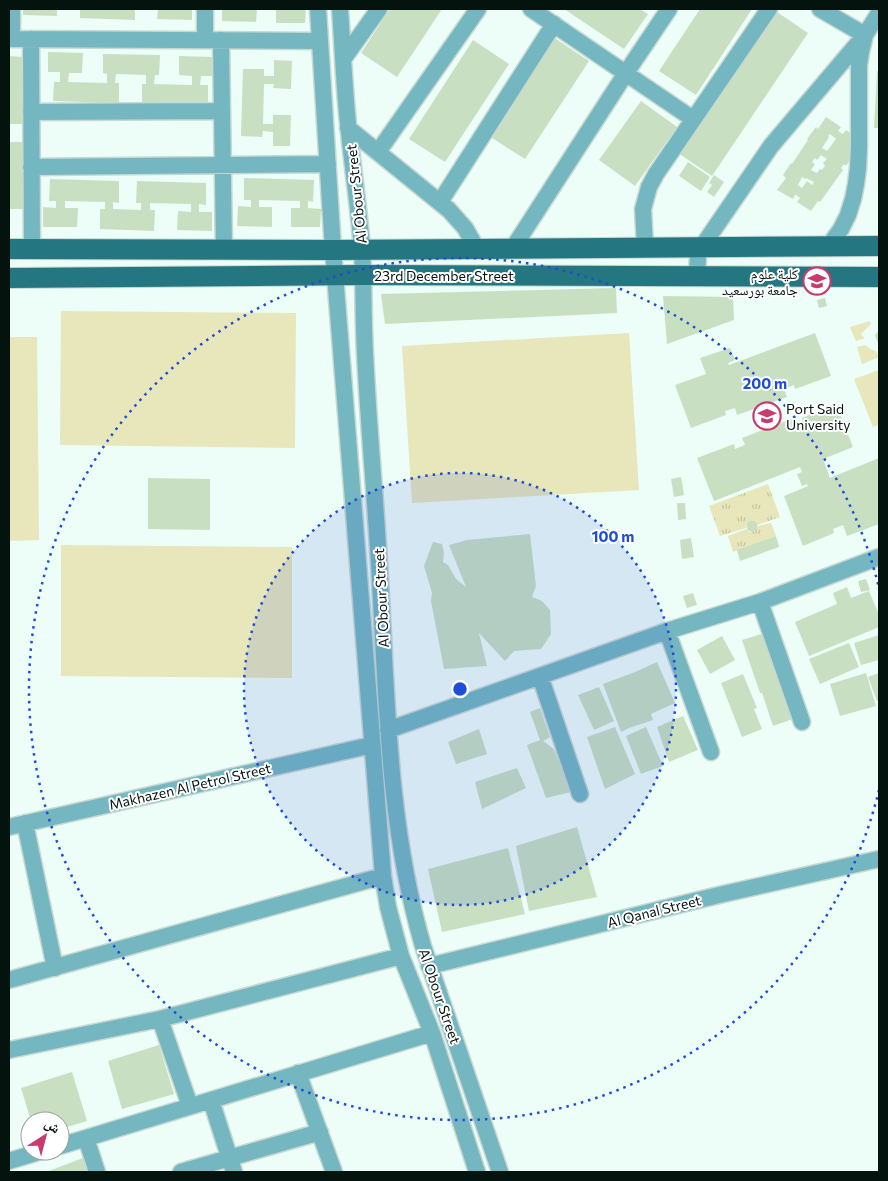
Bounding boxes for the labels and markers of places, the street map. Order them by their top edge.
place label: كلية علوم جامعة بورسعيد [722,265,798,299]
school or university icon: كلية علوم جامعة بورسعيد [802,266,832,296]
place label: Port Said University [786,400,850,433]
school or university icon: Port Said University [752,401,782,431]
centre of rings [451,680,469,698]

